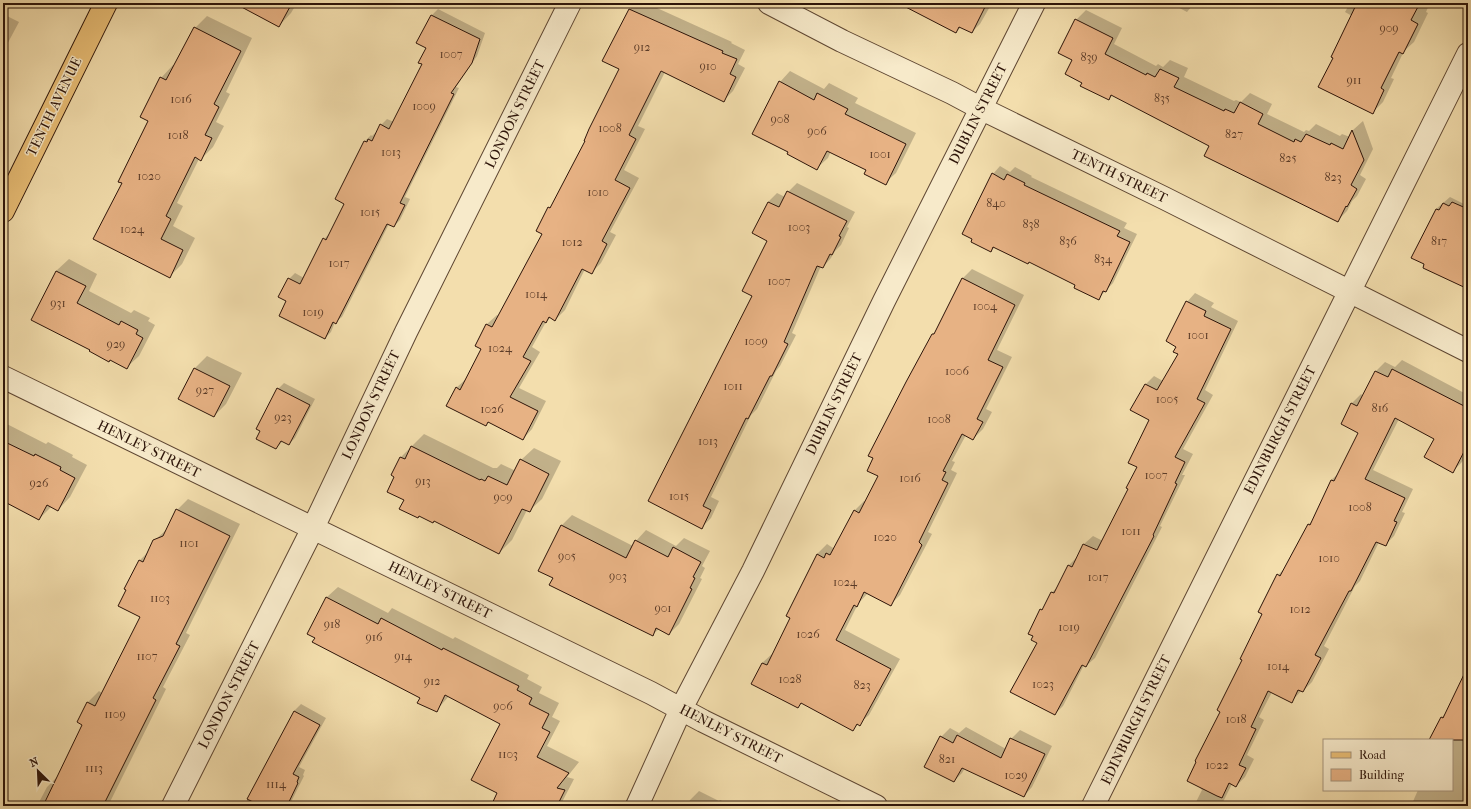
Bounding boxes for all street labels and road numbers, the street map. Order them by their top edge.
street label: TENTH AVENUE [23,54,86,159]
street label: LONDON STREET [481,57,549,171]
street label: DUBLIN STREET [945,60,1011,167]
street label: TENTH STREET [1068,145,1171,207]
street label: LONDON STREET [338,347,404,462]
street label: DUBLIN STREET [802,350,866,458]
street label: EDINBURGH STREET [1240,362,1320,497]
street label: HENLEY STREET [94,417,204,482]
street label: HENLEY STREET [385,558,495,623]
street label: LONDON STREET [195,638,264,752]
street label: EDINBURGH STREET [1097,652,1175,788]
street label: HENLEY STREET [677,701,786,767]

